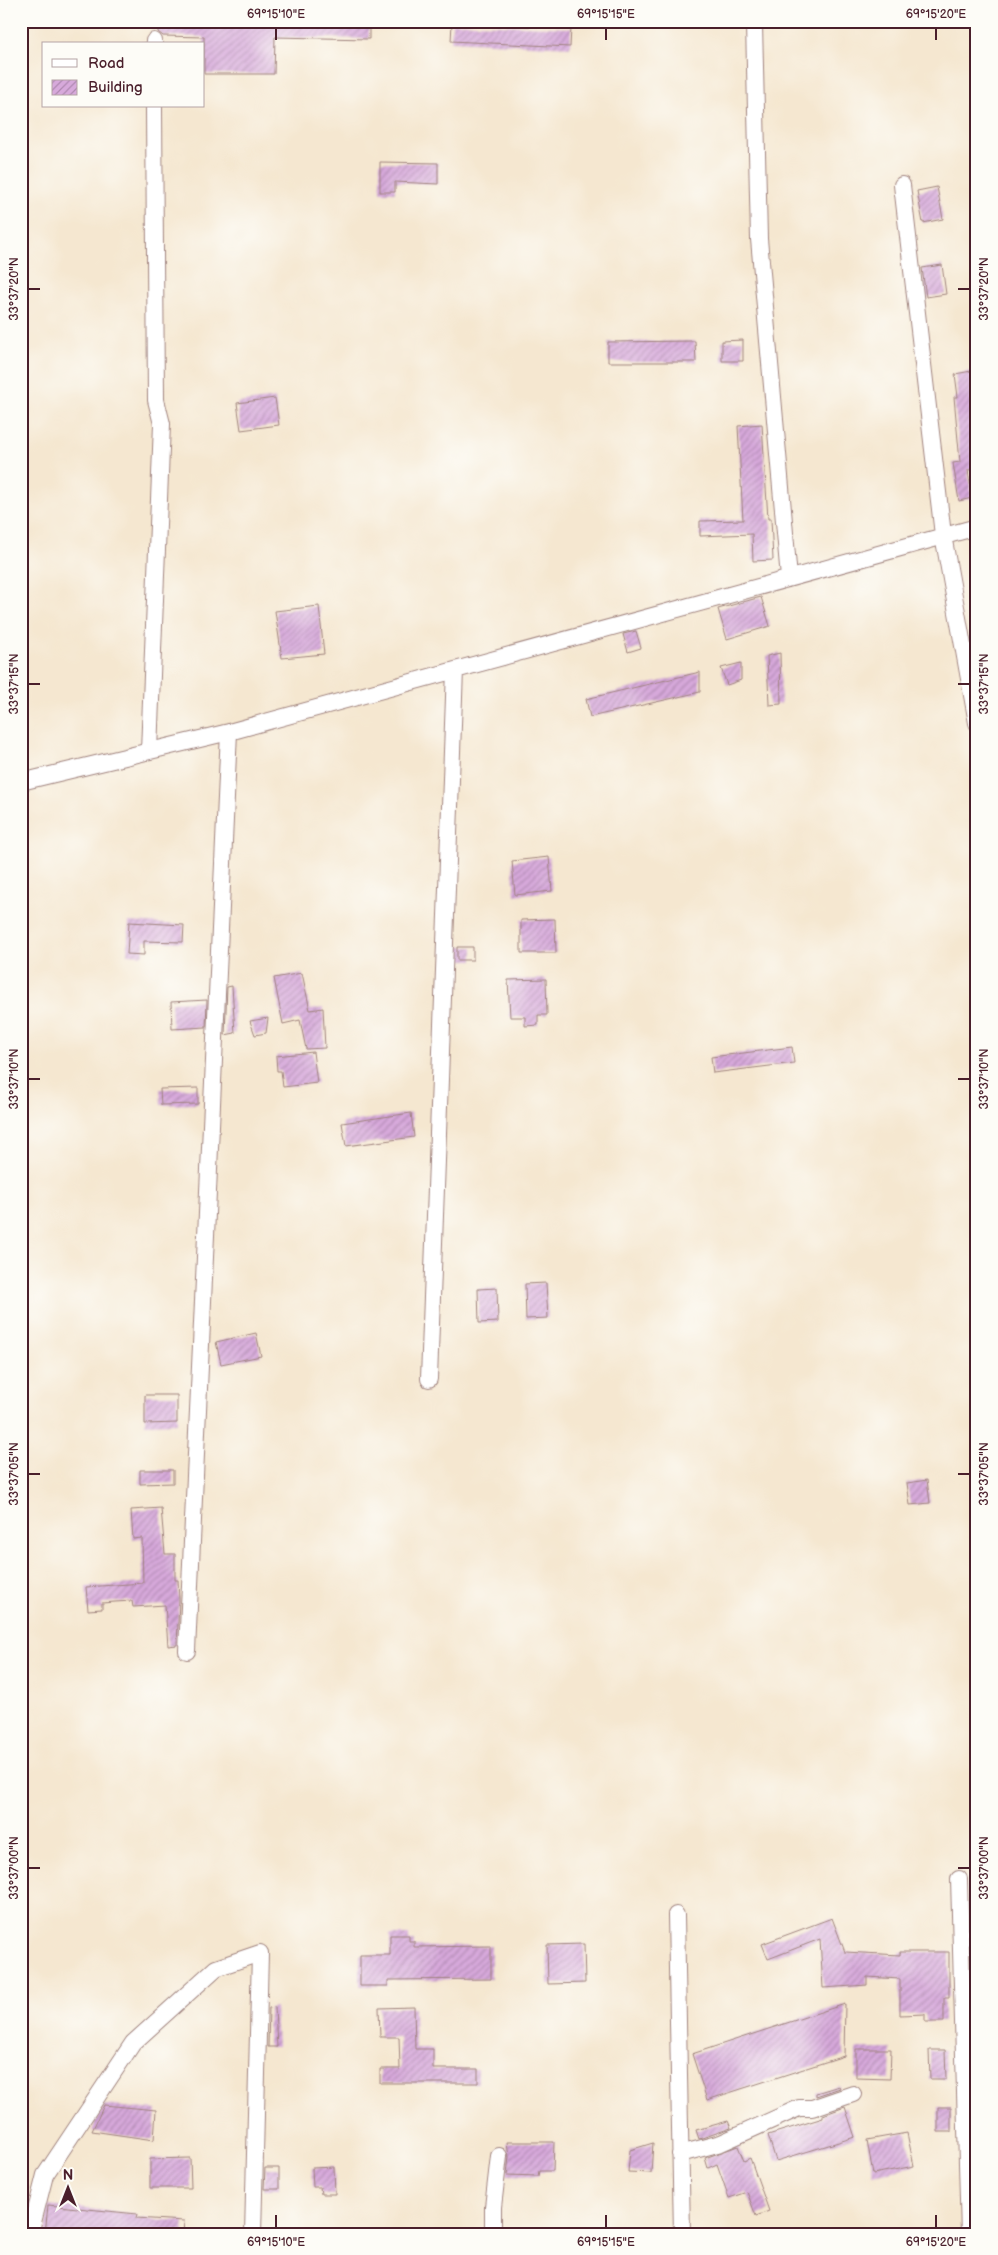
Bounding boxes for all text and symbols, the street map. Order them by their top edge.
text: 69°15'10"E [247,7,305,22]
text: 69°15'15"E [577,7,635,22]
text: 69°15'20"E [906,7,966,22]
legend [42,42,205,108]
text: Road [88,54,124,73]
text: Building [88,78,143,97]
text: 33°37'20"N [7,257,22,321]
text: 33°37'20"N [977,257,992,321]
text: 33°37'15"N [7,653,22,715]
text: 33°37'15"N [977,653,992,715]
text: 33°37'10"N [7,1048,22,1110]
text: 33°37'10"N [977,1048,992,1110]
text: 33°37'05"N [7,1442,22,1506]
text: 33°37'05"N [977,1442,992,1506]
text: 33°37'00"N [7,1836,22,1900]
text: 33°37'00"N [977,1836,992,1900]
north arrow [42,2162,92,2212]
text: N [63,2167,73,2184]
text: 69°15'10"E [247,2235,305,2250]
text: 69°15'15"E [577,2235,635,2250]
text: 69°15'20"E [906,2235,966,2250]

